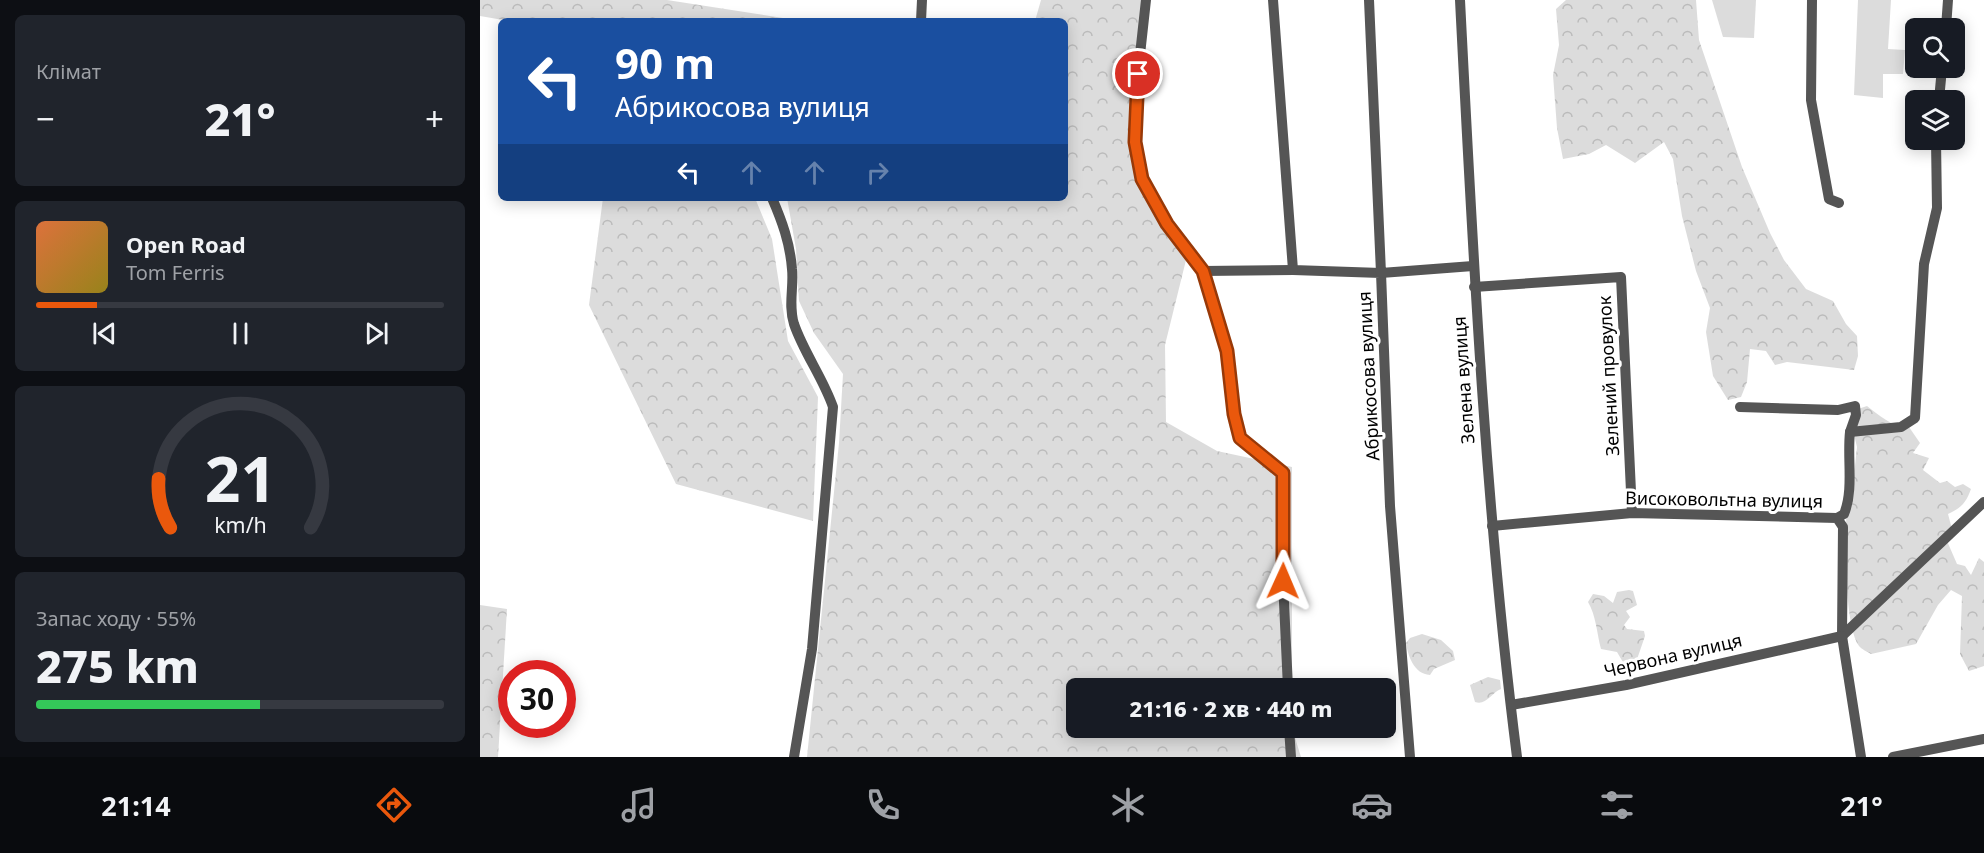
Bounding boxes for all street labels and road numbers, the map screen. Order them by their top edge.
street label: Абрикосова вулиця [1352,291,1384,461]
street label: Зелений провулок [1592,295,1624,457]
street label: Зелена вулиця [1447,315,1479,445]
street label: Високовольтна вулиця [1625,485,1823,513]
street label: Червона вулиця [1601,627,1744,683]

